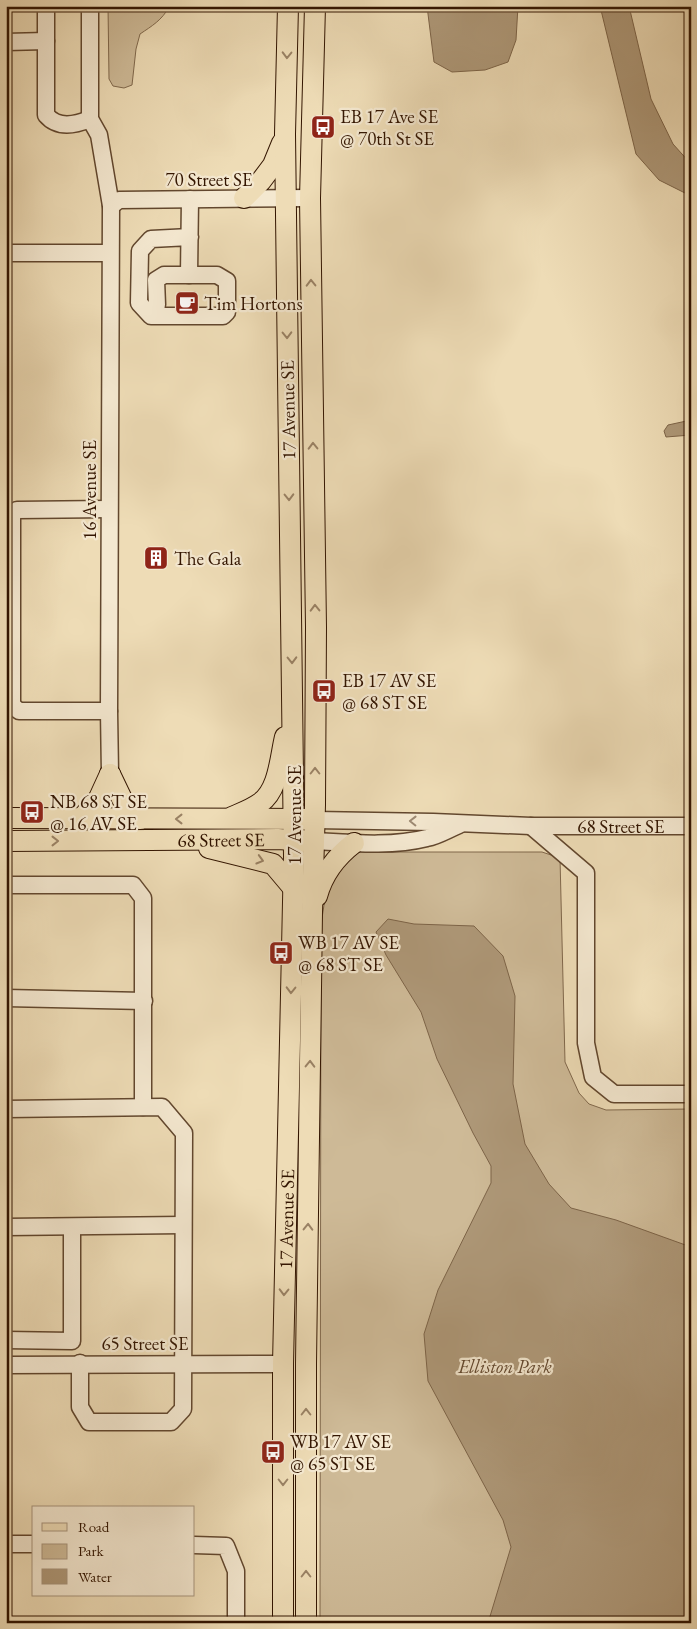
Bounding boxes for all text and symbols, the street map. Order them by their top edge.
one-way arrow [282,52,292,59]
place label: EB 17 Ave SE @ 70th St SE [340,104,438,151]
bus stop icon: EB 17 Ave SE @ 70th St SE [310,114,336,140]
street label: 70 Street SE [165,167,253,192]
one-way arrow [306,279,316,287]
cafe icon: Tim Hortons [174,290,200,316]
place label: Tim Hortons [204,291,303,316]
one-way arrow [282,331,292,339]
street label: 17 Avenue SE [275,360,301,460]
street label: 16 Avenue SE [77,440,102,540]
one-way arrow [308,442,318,450]
one-way arrow [284,494,294,501]
building icon: The Gala [143,545,169,571]
place label: The Gala [174,546,242,571]
one-way arrow [310,604,320,612]
one-way arrow [287,656,297,664]
place label: EB 17 AV SE @ 68 ST SE [342,668,437,715]
bus stop icon: EB 17 AV SE @ 68 ST SE [311,678,337,704]
street label: 17 Avenue SE [282,765,307,865]
one-way arrow [310,767,320,774]
place label: NB 68 ST SE @ 16 AV SE [50,789,147,836]
bus stop icon: NB 68 ST SE @ 16 AV SE [19,799,45,825]
one-way arrow [175,814,182,824]
street label: 68 Street SE [577,814,665,839]
one-way arrow [408,816,416,826]
street label: 68 Street SE [177,827,265,852]
one-way arrow [52,836,59,846]
one-way arrow [255,855,263,865]
place label: WB 17 AV SE @ 68 ST SE [298,930,399,977]
bus stop icon: WB 17 AV SE @ 68 ST SE [268,940,294,966]
one-way arrow [286,986,297,994]
one-way arrow [305,1060,315,1068]
street label: 17 Avenue SE [273,1168,300,1269]
one-way arrow [303,1223,313,1230]
one-way arrow [279,1289,290,1297]
street label: 65 Street SE [101,1331,189,1356]
park label: Elliston Park [457,1354,552,1379]
one-way arrow [301,1407,311,1415]
place label: WB 17 AV SE @ 65 ST SE [290,1429,391,1476]
bus stop icon: WB 17 AV SE @ 65 ST SE [260,1439,286,1465]
one-way arrow [278,1479,288,1487]
legend [32,1506,195,1596]
text: Road [78,1517,110,1536]
text: Park [78,1541,105,1560]
text: Water [78,1567,112,1586]
one-way arrow [301,1570,311,1578]

